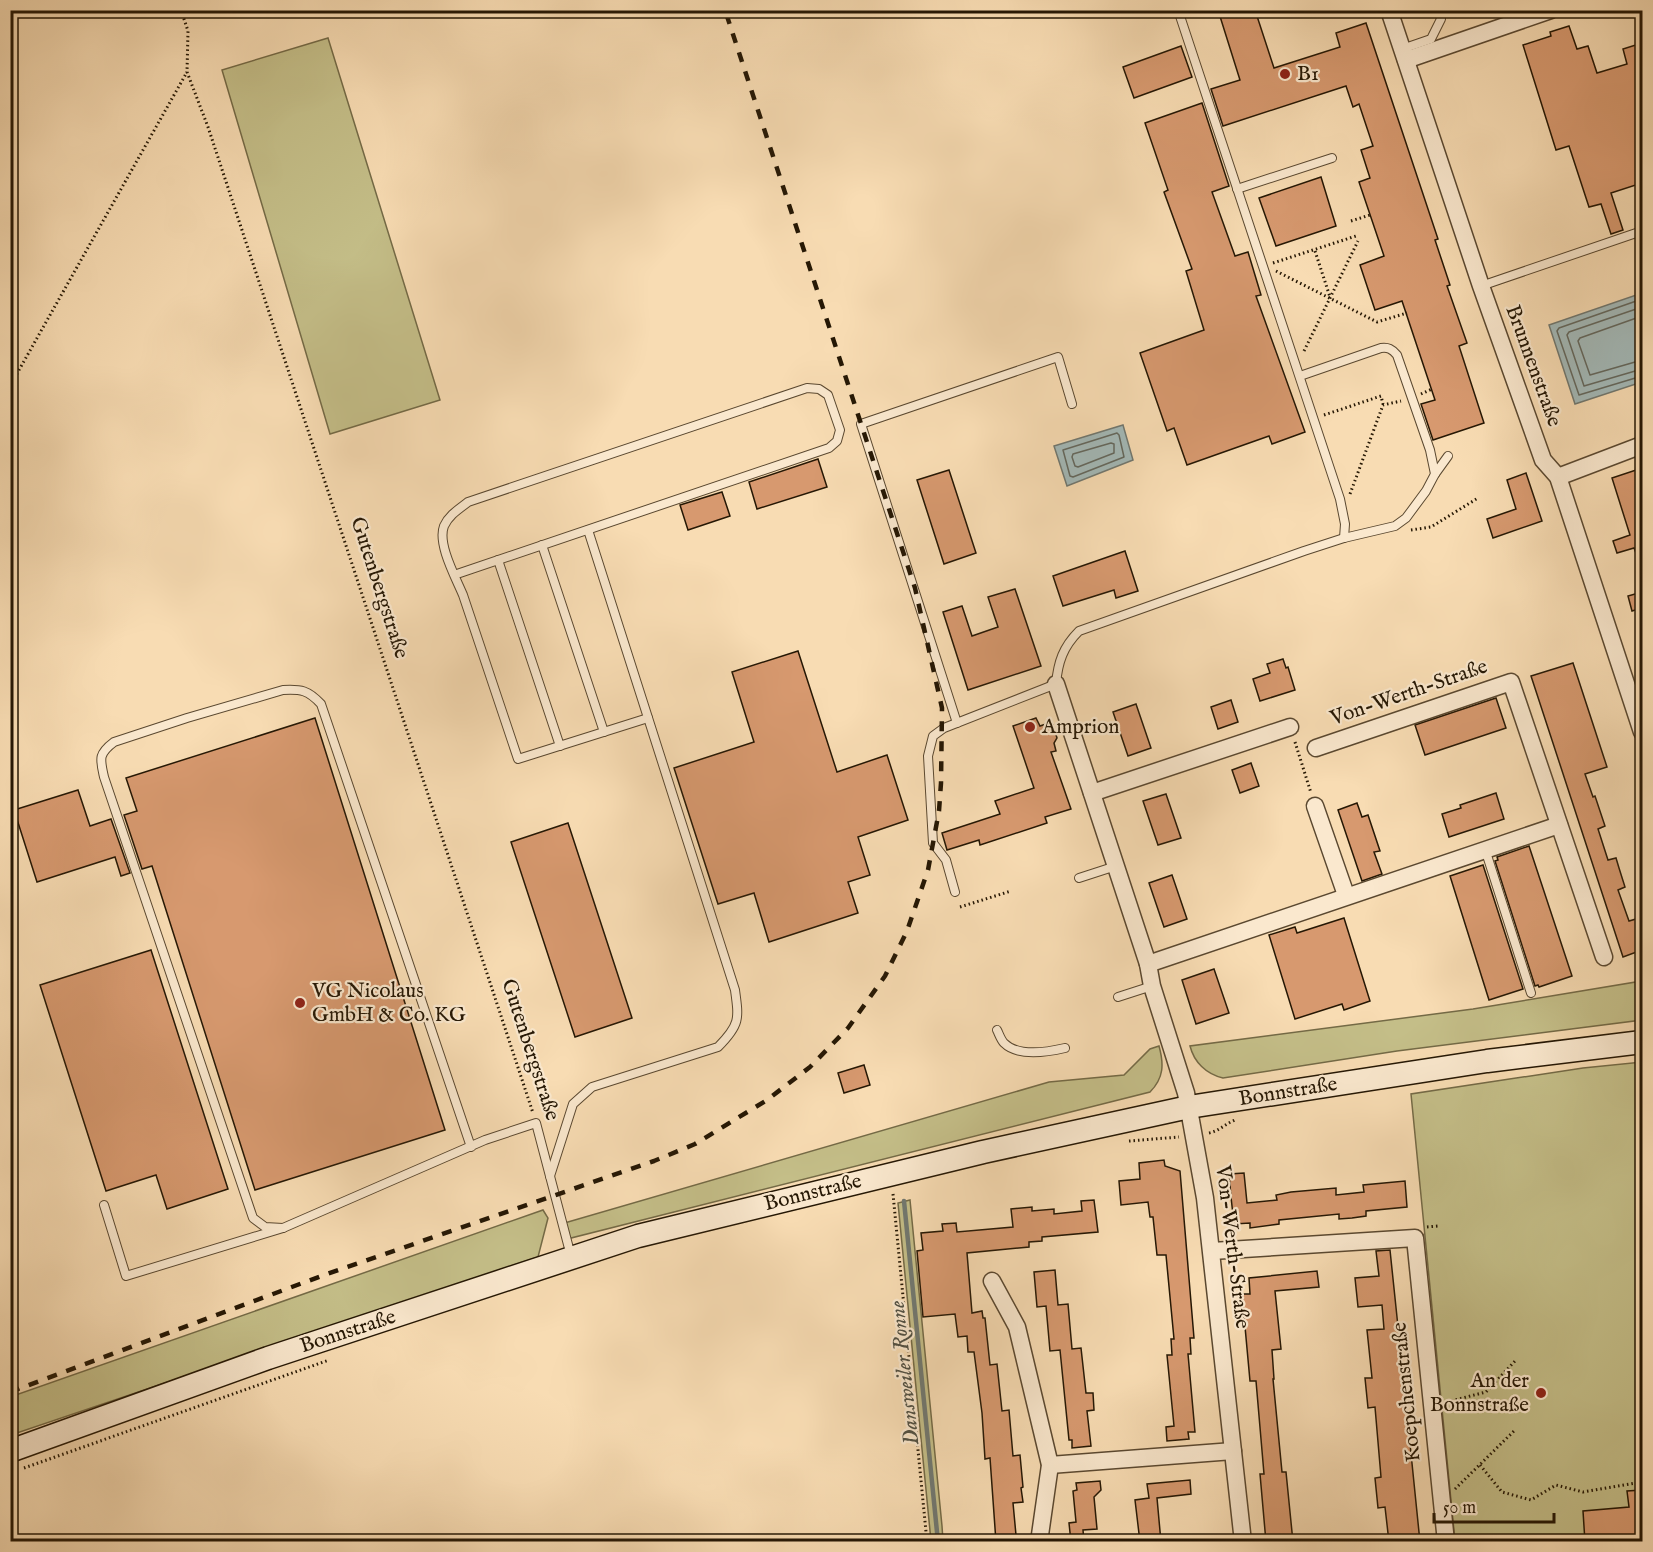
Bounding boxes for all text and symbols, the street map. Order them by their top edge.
place label: B1 [1297,61,1319,88]
marker: B1 [1278,67,1292,81]
street label: Brunnenstraße [1499,301,1568,431]
street label: Gutenbergstraße [343,514,415,663]
street label: Von-Werth-Straße [1326,653,1491,733]
place label: Amprion [1041,714,1119,741]
marker: Amprion [1023,720,1037,734]
street label: Gutenbergstraße [494,976,566,1125]
place label: VG Nicolaus GmbH & Co. KG [311,978,466,1029]
marker: VG Nicolaus GmbH & Co. KG [293,996,307,1010]
street label: Bonnstraße [1237,1071,1340,1113]
street label: Von-Werth-Straße [1208,1163,1255,1331]
street label: Bonnstraße [762,1168,865,1218]
water label: Dansweiler Ronne [883,1299,927,1447]
street label: Bonnstraße [297,1304,400,1360]
street label: Koepchenstraße [1386,1320,1428,1463]
place label: An der Bonnstraße [1430,1368,1529,1419]
marker: An der Bonnstraße [1534,1386,1548,1400]
scale bar [1434,1486,1554,1524]
text: 50 m [1443,1497,1476,1520]

